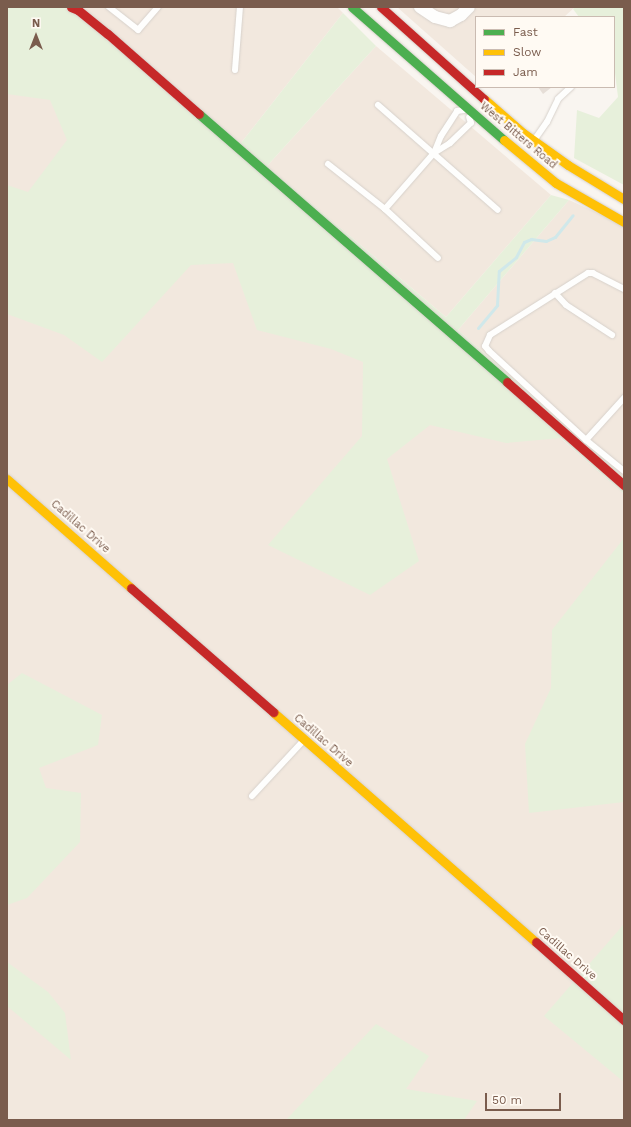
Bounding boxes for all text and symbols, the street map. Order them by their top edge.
north arrow [16,16,56,56]
legend [475,16,615,88]
text: N [32,17,40,30]
text: Fast [513,25,538,39]
text: Slow [513,45,541,59]
text: Jam [513,65,538,79]
street label: West Bitters Road [477,100,559,172]
street label: Cadillac Drive [48,498,112,556]
street label: Cadillac Drive [291,712,355,770]
street label: Cadillac Drive [535,925,599,983]
scale bar [487,1085,563,1111]
text: 50 m [492,1093,522,1107]

